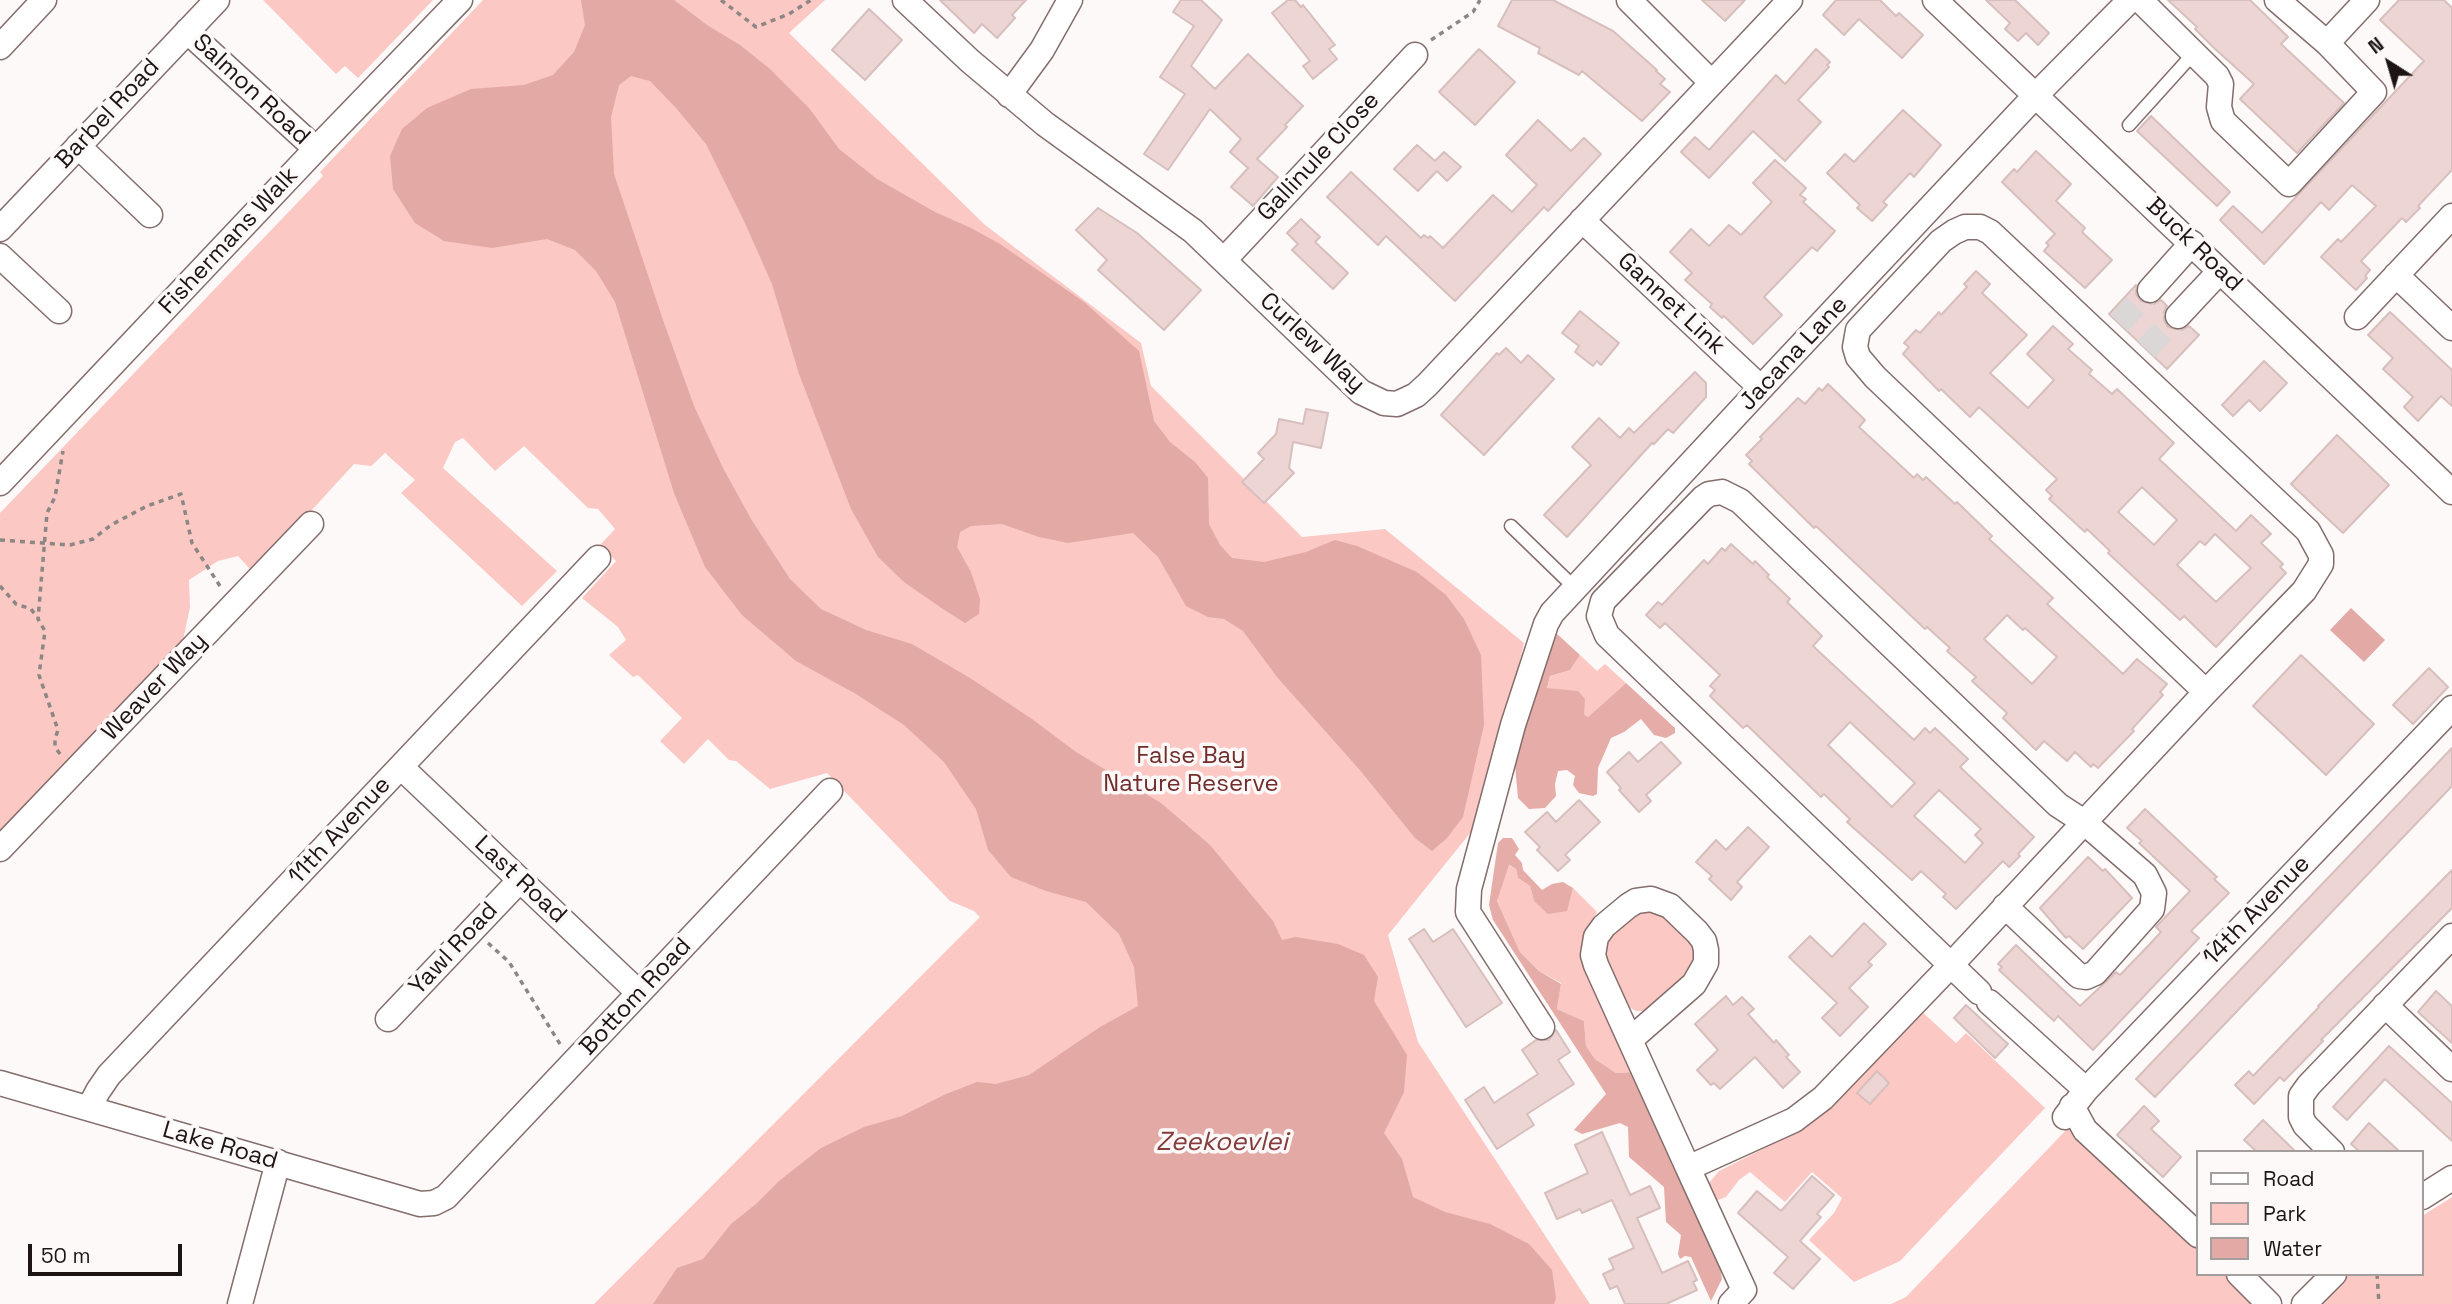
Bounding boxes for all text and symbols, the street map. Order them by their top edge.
street label: Salmon Road [186,28,316,152]
north arrow [2354,28,2424,98]
text: N [2363,32,2389,60]
street label: Barbel Road [50,53,166,175]
street label: Gallinule Close [1252,87,1386,227]
street label: Fishermans Walk [153,161,305,321]
street label: Buck Road [2140,192,2248,298]
street label: Gannet Link [1611,247,1731,361]
street label: Curlew Way [1253,287,1371,399]
street label: Jacana Lane [1734,291,1854,417]
street label: Weaver Way [96,627,214,747]
park label: False Bay Nature Reserve [1103,742,1279,798]
street label: 11th Avenue [283,771,397,891]
street label: Last Road [468,830,572,930]
street label: 14th Avenue [2197,850,2317,972]
street label: Yawl Road [404,897,504,1001]
street label: Bottom Road [574,932,698,1062]
street label: Lake Road [159,1116,281,1176]
water label: Zeekoevlei [1156,1127,1288,1159]
legend [2196,1150,2424,1276]
text: Road [2263,1165,2315,1192]
text: Park [2263,1200,2307,1227]
scale bar [32,1230,186,1274]
text: Water [2263,1235,2322,1262]
text: 50 m [41,1242,91,1269]

